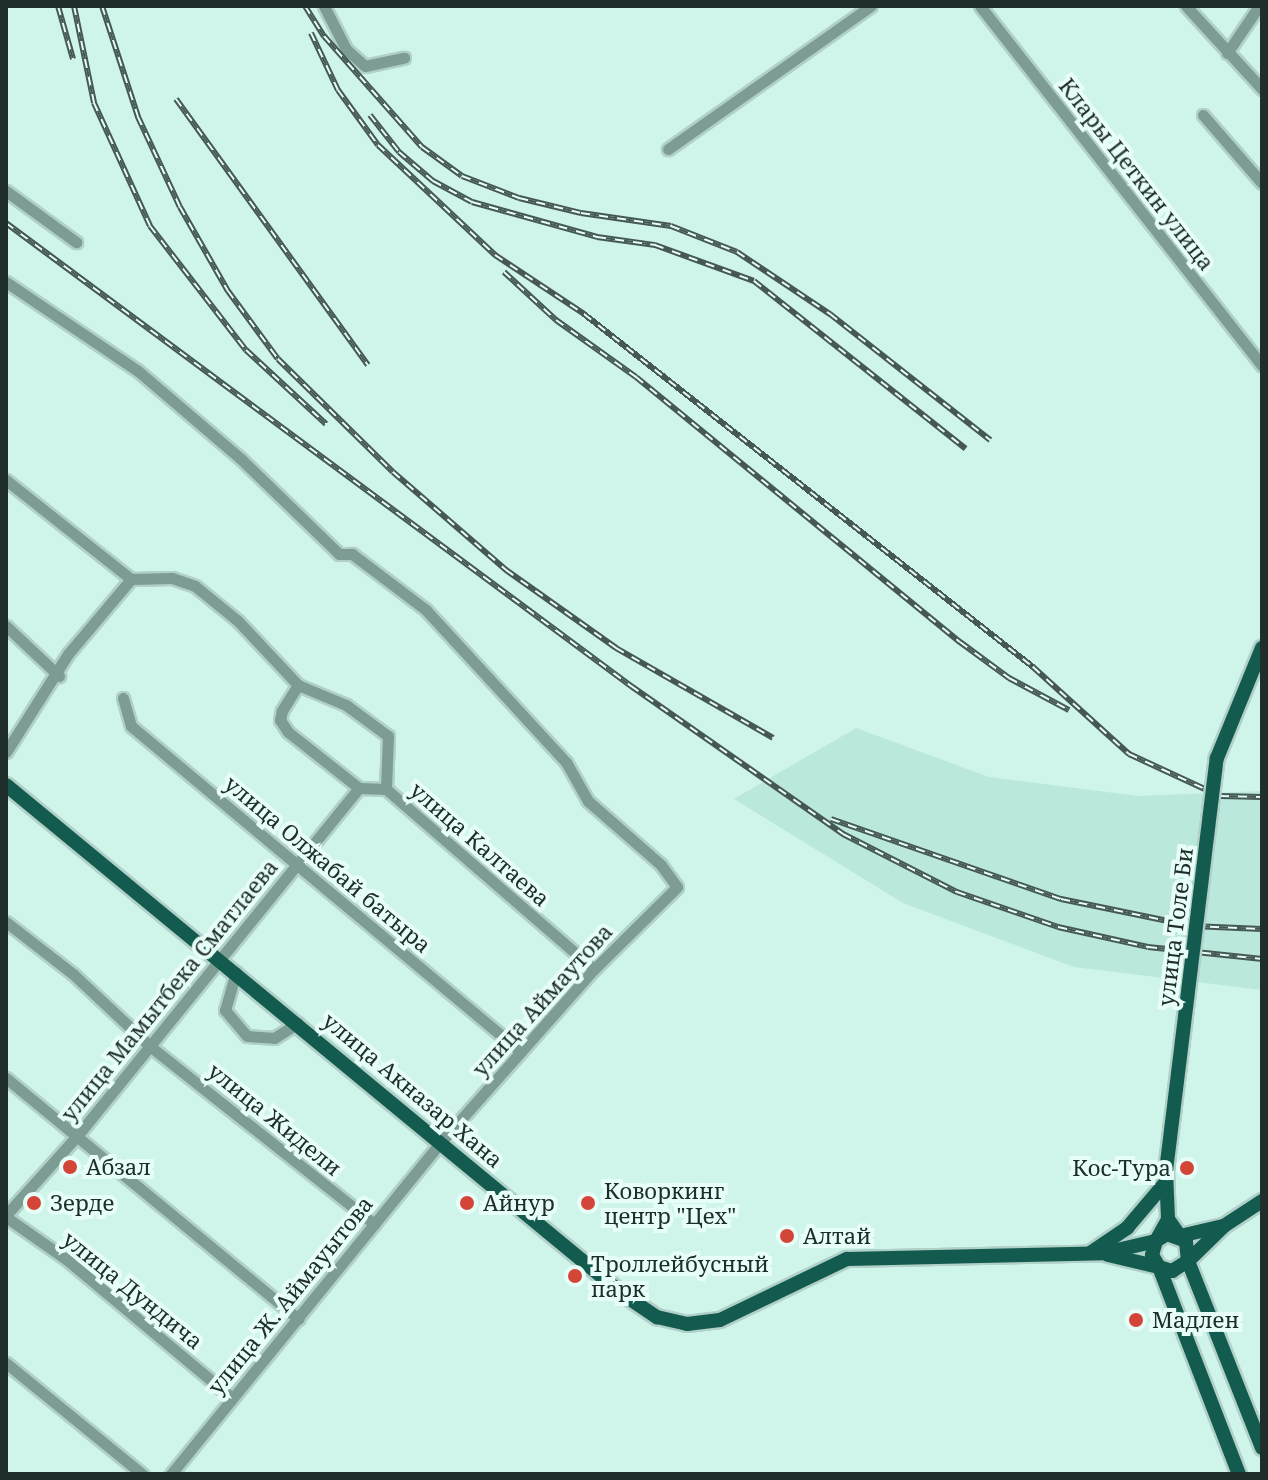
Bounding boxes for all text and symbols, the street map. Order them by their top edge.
street label: Клары Цеткин улица [1054,73,1220,275]
street label: улица Олжабай батыра [220,770,436,958]
street label: улица Калтаева [405,776,555,912]
street label: улица Толе Би [1152,846,1198,1008]
street label: улица Мамытбека Сматлаева [55,854,283,1126]
street label: улица Аймаутова [467,918,617,1082]
street label: улица Акназар Хана [318,1007,508,1173]
street label: улица Жидели [203,1057,347,1181]
place label: Абзал [86,1154,151,1180]
place label: Кос-Тура [1072,1155,1171,1181]
marker: Абзал [61,1158,79,1176]
marker: Кос-Тура [1178,1159,1196,1177]
place label: Коворкинг центр "Цех" [604,1177,736,1228]
place label: Зерде [50,1190,114,1216]
place label: Айнур [483,1190,555,1216]
street label: улица Ж. Аймауытова [202,1191,378,1399]
marker: Зерде [25,1194,43,1212]
marker: Айнур [458,1194,476,1212]
marker: Коворкинг центр "Цех" [579,1194,597,1212]
place label: Алтай [803,1223,871,1249]
street label: улица Дундича [58,1226,208,1354]
marker: Алтай [778,1227,796,1245]
place label: Троллейбусный парк [591,1250,769,1302]
marker: Троллейбусный парк [566,1267,584,1285]
place label: Мадлен [1152,1307,1239,1333]
marker: Мадлен [1127,1311,1145,1329]

